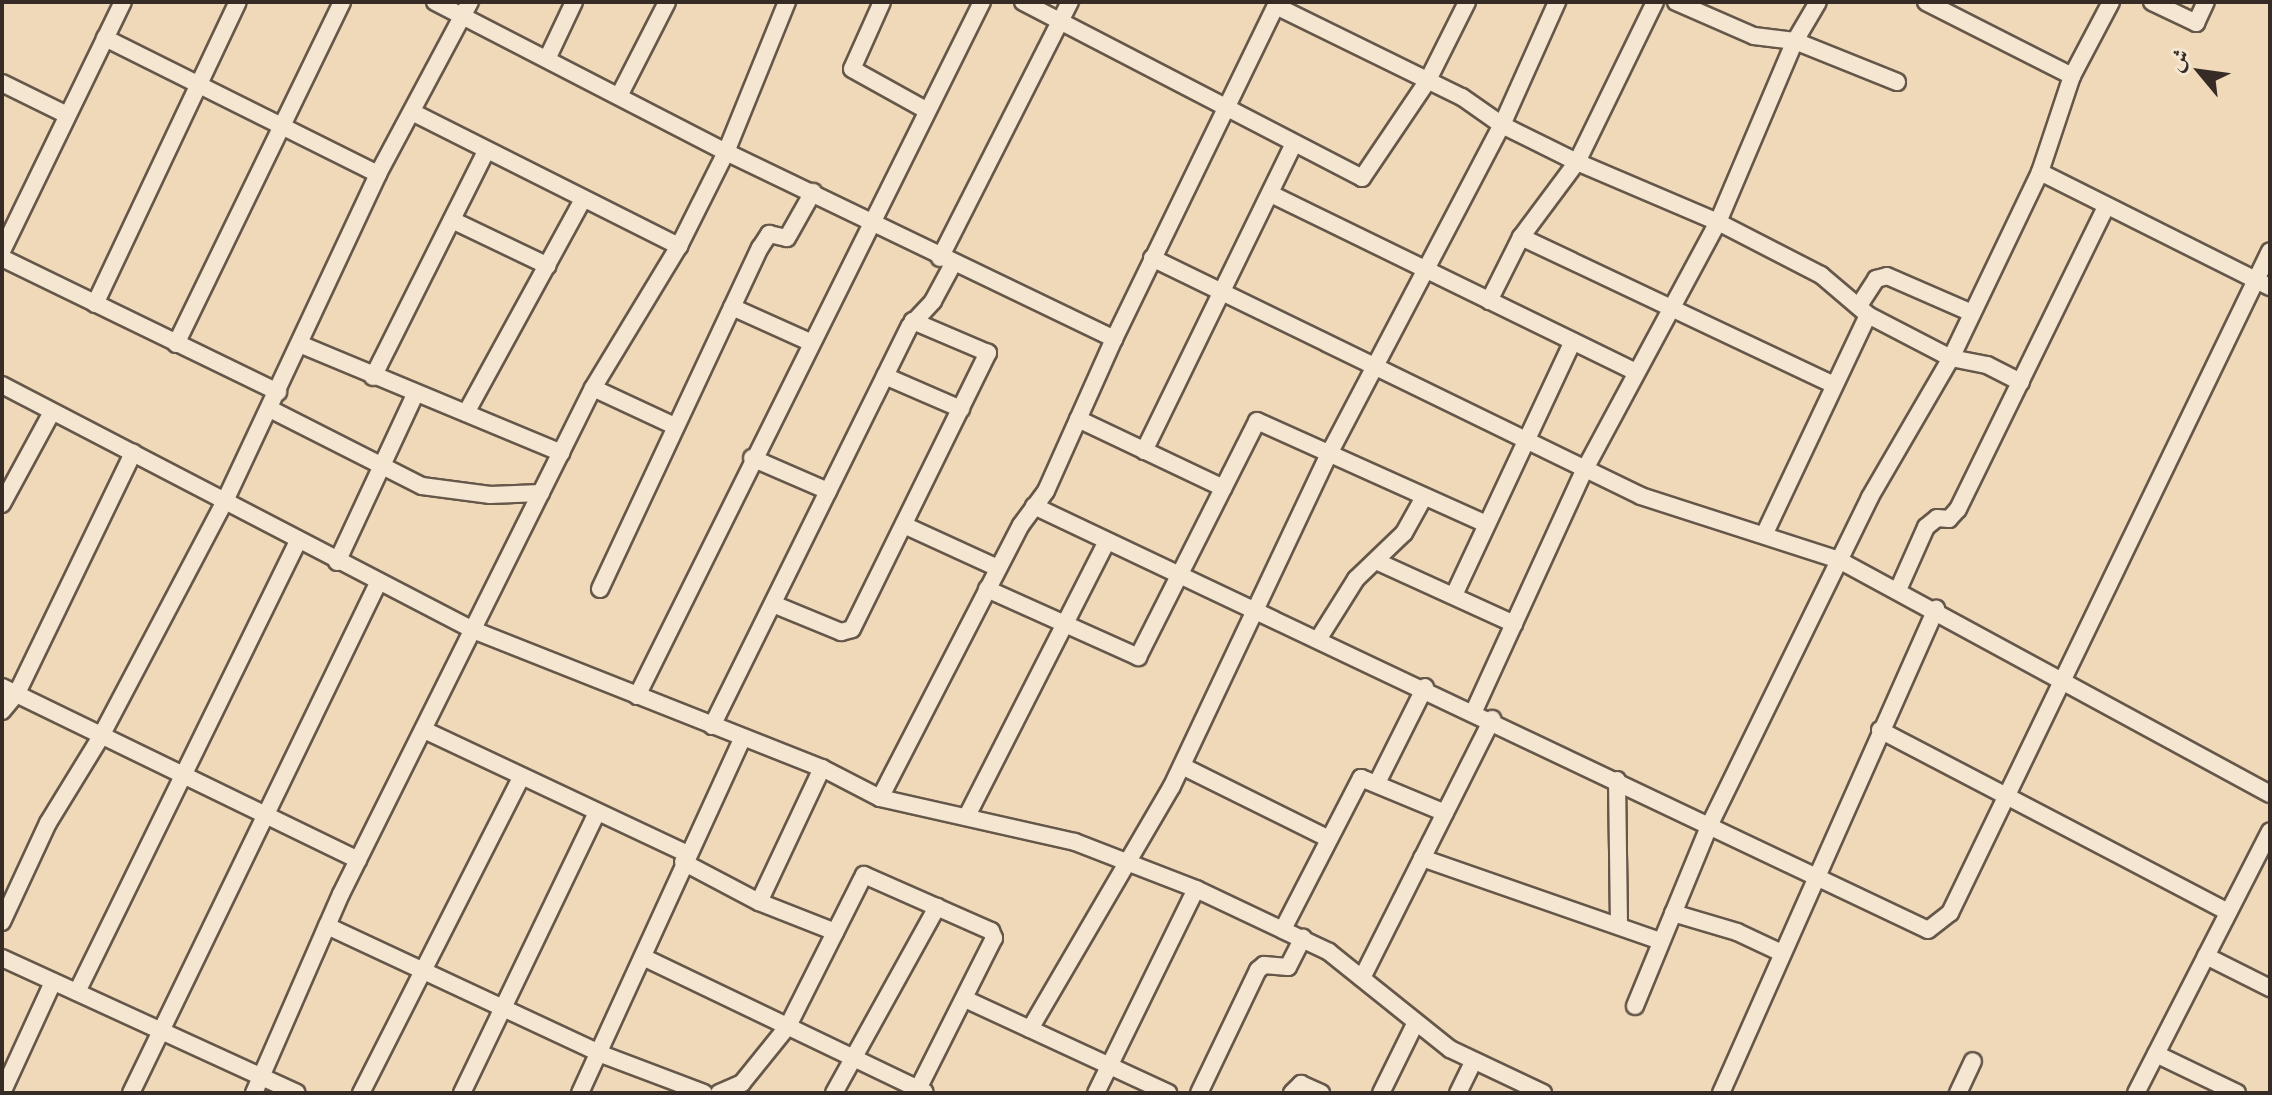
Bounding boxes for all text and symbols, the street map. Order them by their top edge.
north arrow [2160,32,2240,112]
text: ش [2161,44,2197,77]

